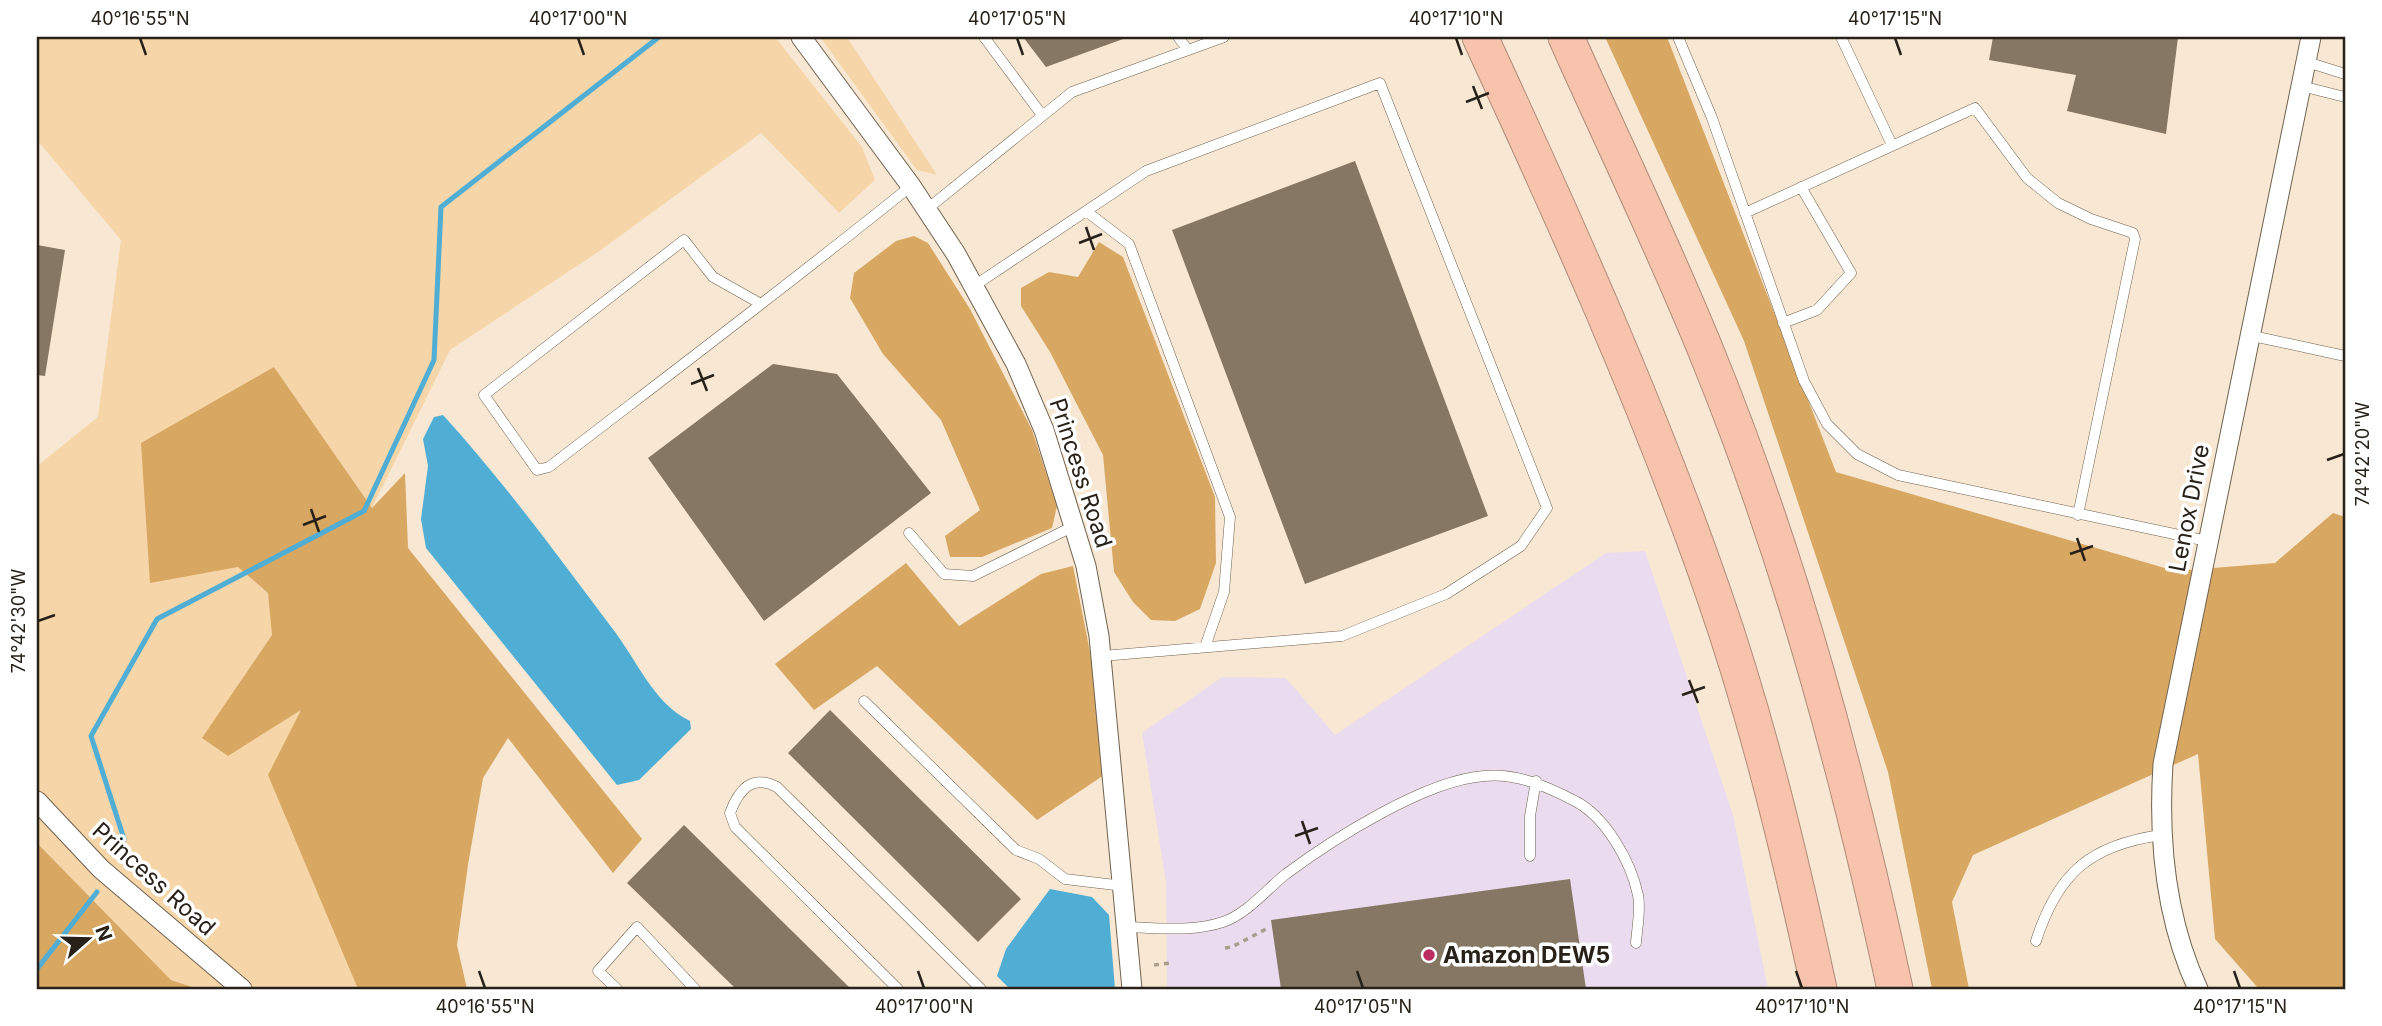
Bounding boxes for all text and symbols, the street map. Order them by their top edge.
text: 40°16'55"N [91,8,189,29]
text: 40°17'00"N [529,8,627,29]
text: 40°17'05"N [968,8,1066,29]
text: 40°17'10"N [1409,8,1503,29]
text: 40°17'15"N [1848,8,1942,29]
street label: Princess Road [1044,395,1118,551]
text: 74°42'20"W [2352,402,2373,506]
street label: Lenox Drive [2163,442,2215,574]
text: 74°42'30"W [8,569,29,673]
street label: Princess Road [87,817,221,941]
north arrow [52,904,122,974]
text: N [90,923,117,944]
place label: Amazon DEW5 [1443,941,1610,969]
marker: Amazon DEW5 [1421,947,1437,963]
text: 40°16'55"N [436,996,534,1017]
text: 40°17'00"N [875,996,973,1017]
text: 40°17'05"N [1314,996,1412,1017]
text: 40°17'10"N [1755,996,1849,1017]
text: 40°17'15"N [2193,996,2287,1017]

